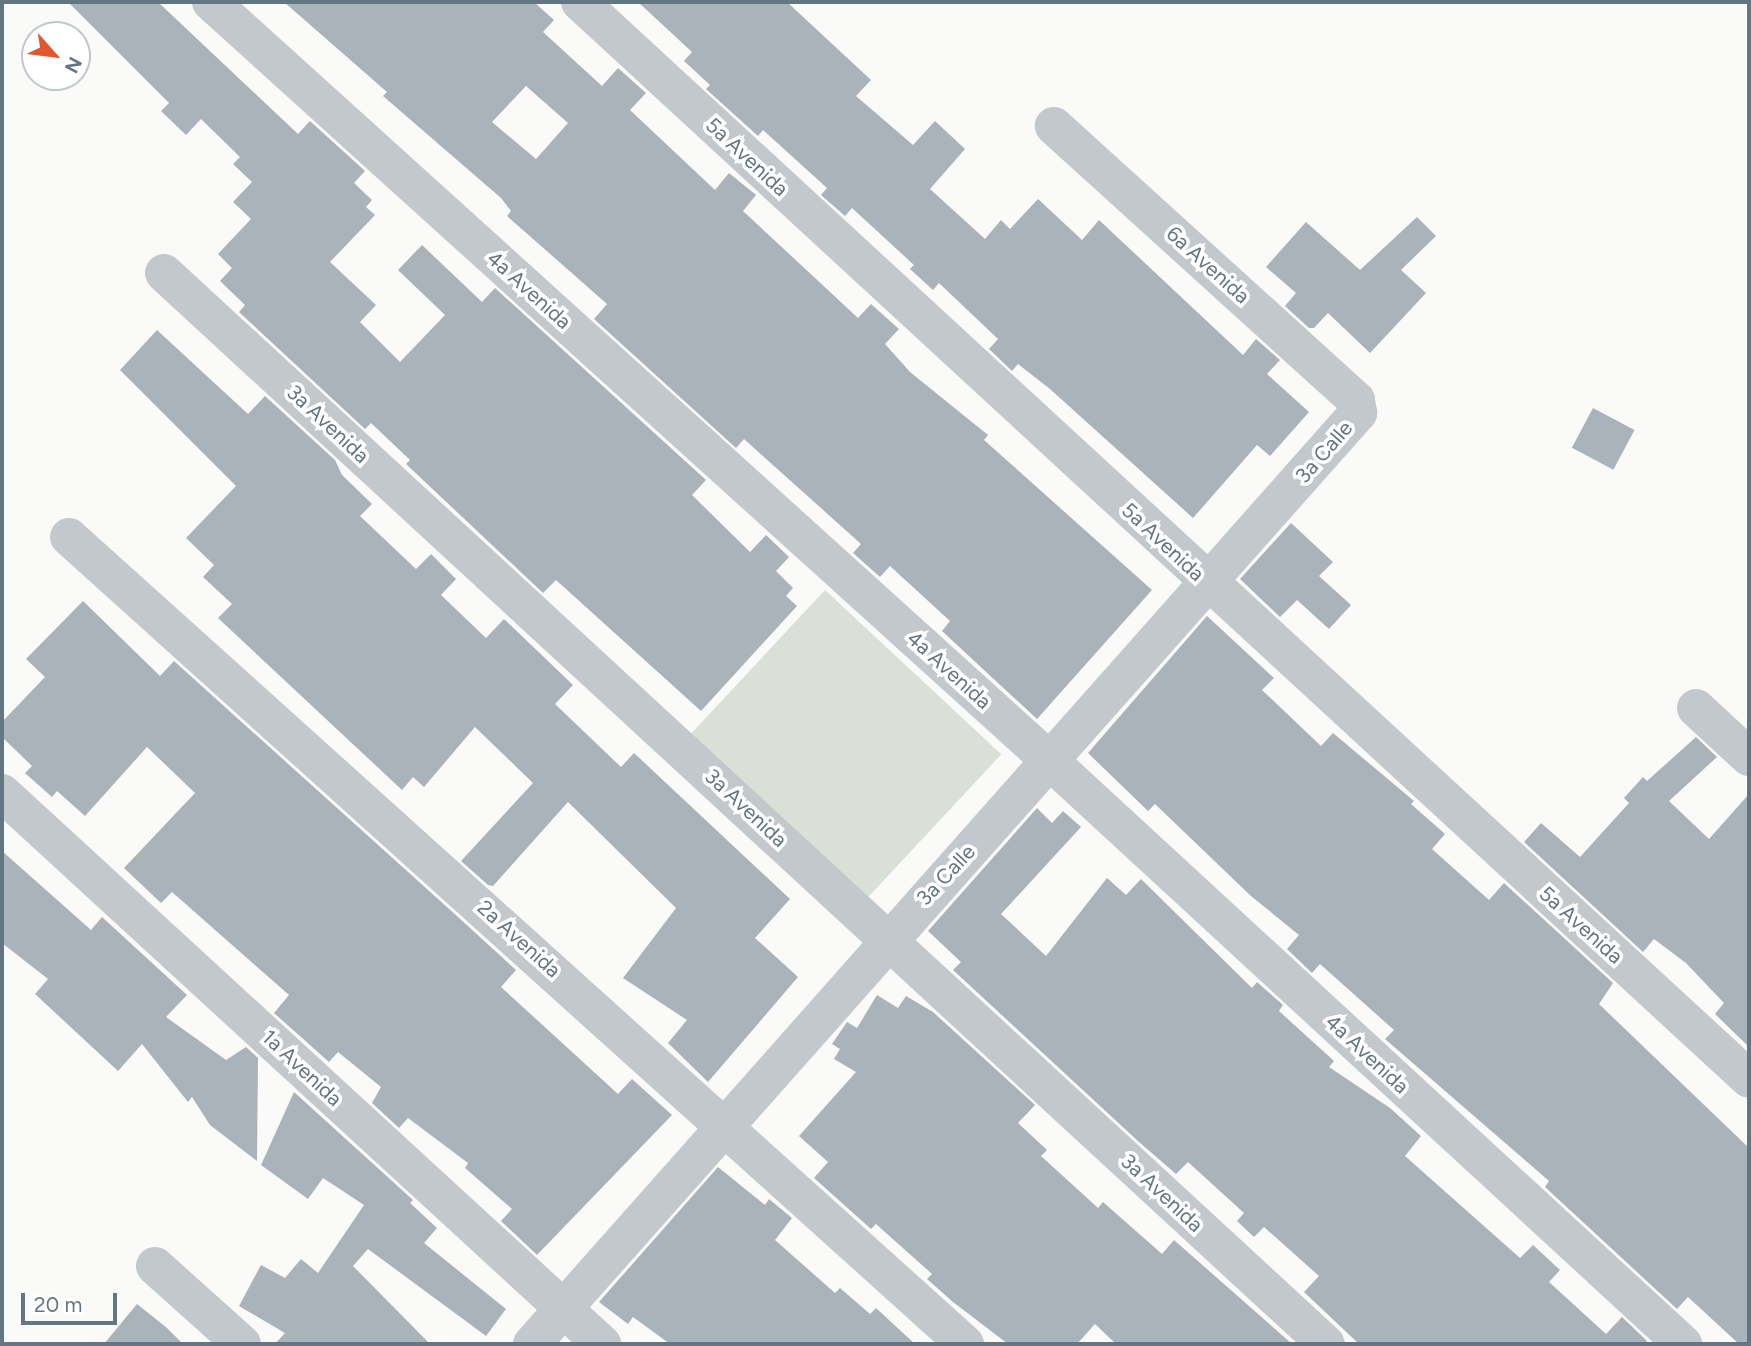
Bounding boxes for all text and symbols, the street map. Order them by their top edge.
north arrow [21,21,91,91]
text: N [60,53,87,77]
street label: 5a Avenida [700,112,794,202]
street label: 6a Avenida [1161,221,1255,309]
street label: 4a Avenida [482,246,576,334]
street label: 3a Avenida [282,380,374,468]
street label: 3a Calle [1290,416,1358,488]
street label: 5a Avenida [1116,497,1210,587]
street label: 4a Avenida [902,626,996,714]
street label: 3a Avenida [700,764,792,852]
street label: 3a Calle [912,839,980,911]
street label: 5a Avenida [1534,881,1628,969]
street label: 2a Avenida [472,895,566,983]
street label: 4a Avenida [1320,1009,1414,1099]
street label: 1a Avenida [257,1025,347,1111]
street label: 3a Avenida [1116,1149,1208,1237]
scale bar [24,1280,121,1324]
text: 20 m [34,1292,82,1317]

